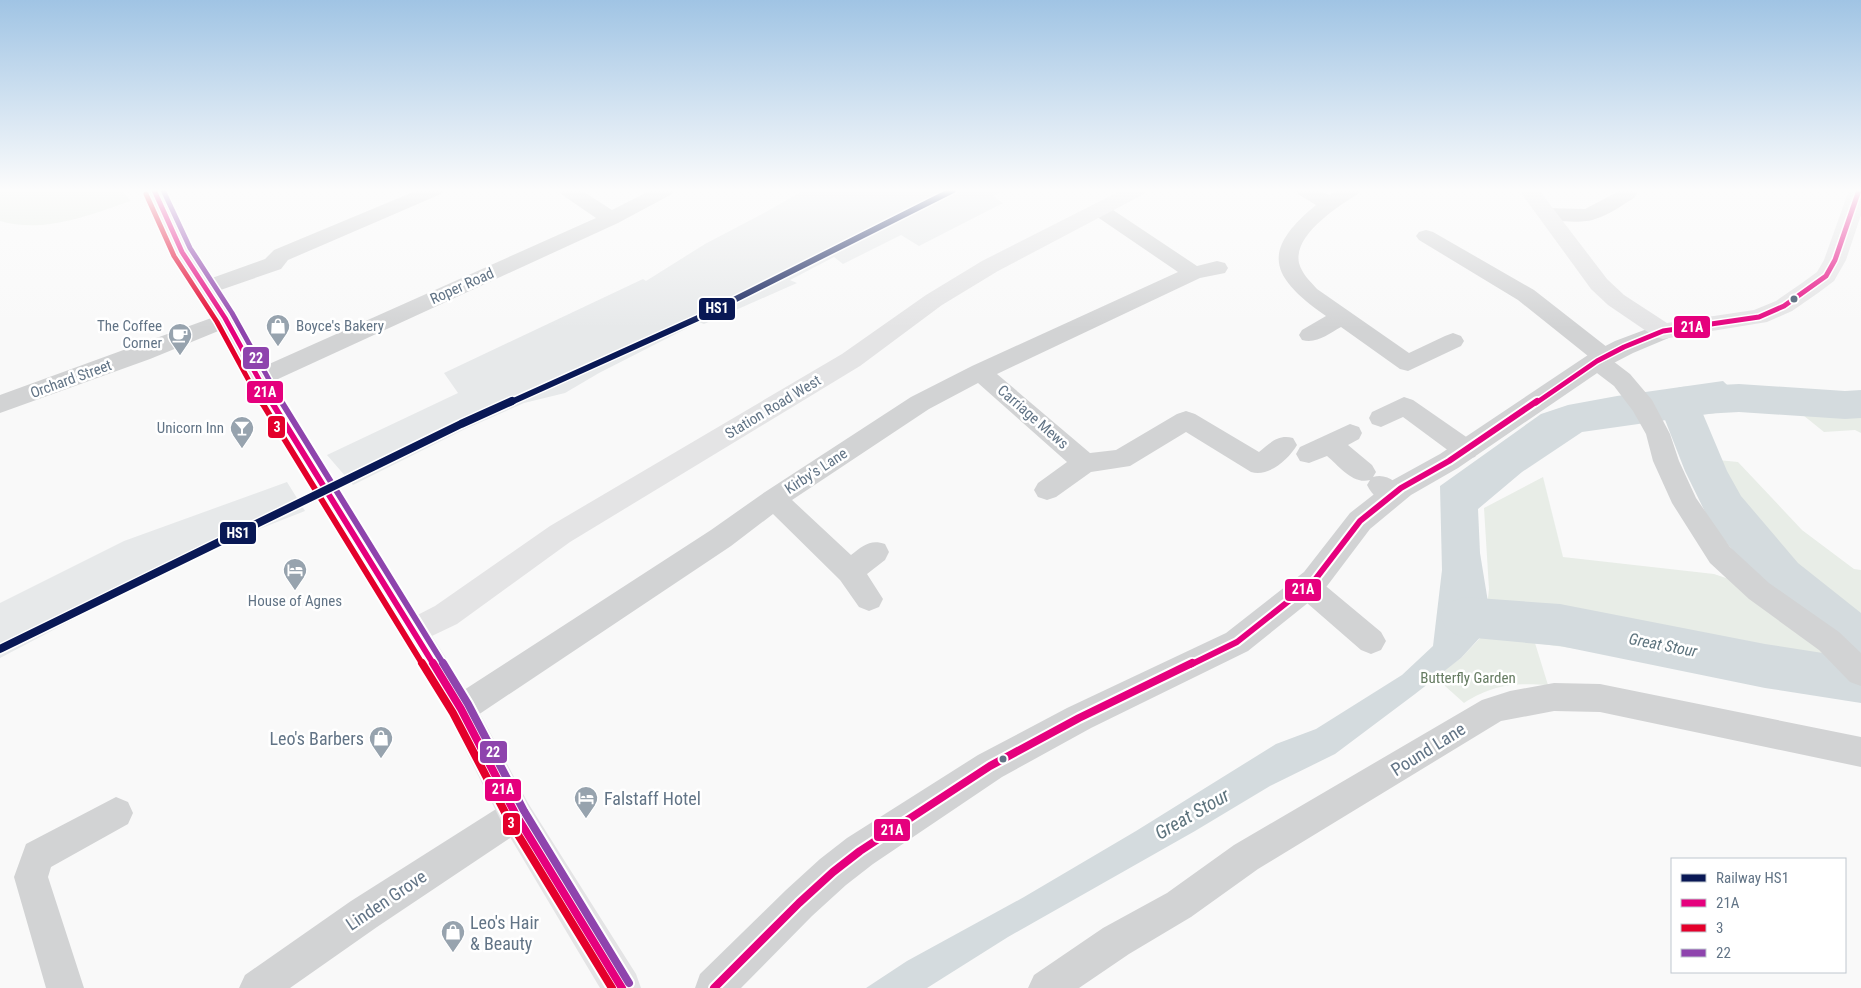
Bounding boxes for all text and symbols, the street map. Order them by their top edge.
street label: Roper Road [427,264,497,308]
unlabelled marker [1789,294,1799,304]
line badge: HS1 [698,297,736,321]
text: HS1 [705,300,729,316]
shop icon: Boyce's Bakery [265,313,291,347]
line badge: 21A [1673,315,1711,339]
place label: The Coffee Corner [97,317,162,352]
place label: Boyce's Bakery [296,317,384,335]
text: 21A [1681,319,1704,335]
cafe icon: The Coffee Corner [167,322,193,356]
line badge: 22 [242,346,270,370]
text: 22 [249,350,263,366]
street label: Orchard Street [28,356,114,402]
street label: Station Road West [722,371,824,443]
line badge: 21A [246,380,284,404]
street label: Carriage Mews [994,381,1072,453]
text: 21A [254,384,277,400]
bar icon: Unicorn Inn [229,415,255,449]
line badge: 3 [267,415,286,439]
place label: Unicorn Inn [157,419,224,437]
text: 3 [273,419,281,435]
street label: Kirby's Lane [781,444,851,498]
line badge: HS1 [219,521,257,545]
text: HS1 [226,525,250,541]
hotel icon: House of Agnes [282,557,308,591]
line badge: 21A [1284,578,1322,602]
text: 21A [1292,581,1315,597]
place label: House of Agnes [248,592,342,610]
water label: Great Stour [1627,629,1700,661]
park label: Butterfly Garden [1420,669,1516,687]
street label: Pound Lane [1387,718,1469,780]
shop icon: Leo's Barbers [368,725,394,759]
place label: Leo's Barbers [269,728,364,749]
line badge: 22 [479,740,508,764]
text: 22 [486,744,500,760]
unlabelled marker [998,754,1008,764]
line badge: 21A [484,778,522,802]
text: 21A [492,781,515,797]
water label: Great Stour [1151,783,1234,845]
hotel icon: Falstaff Hotel [573,785,599,819]
place label: Falstaff Hotel [604,788,701,809]
line badge: 3 [502,812,521,836]
text: 3 [507,815,515,831]
line badge: 21A [873,818,911,842]
text: 21A [881,822,904,838]
legend [1671,858,1846,973]
street label: Linden Grove [342,865,430,935]
text: Railway HS1 [1716,869,1789,887]
text: 21A [1716,894,1740,912]
place label: Leo's Hair & Beauty [470,912,540,954]
shop icon: Leo's Hair & Beauty [440,919,466,953]
text: 3 [1716,919,1723,937]
text: 22 [1716,944,1731,962]

